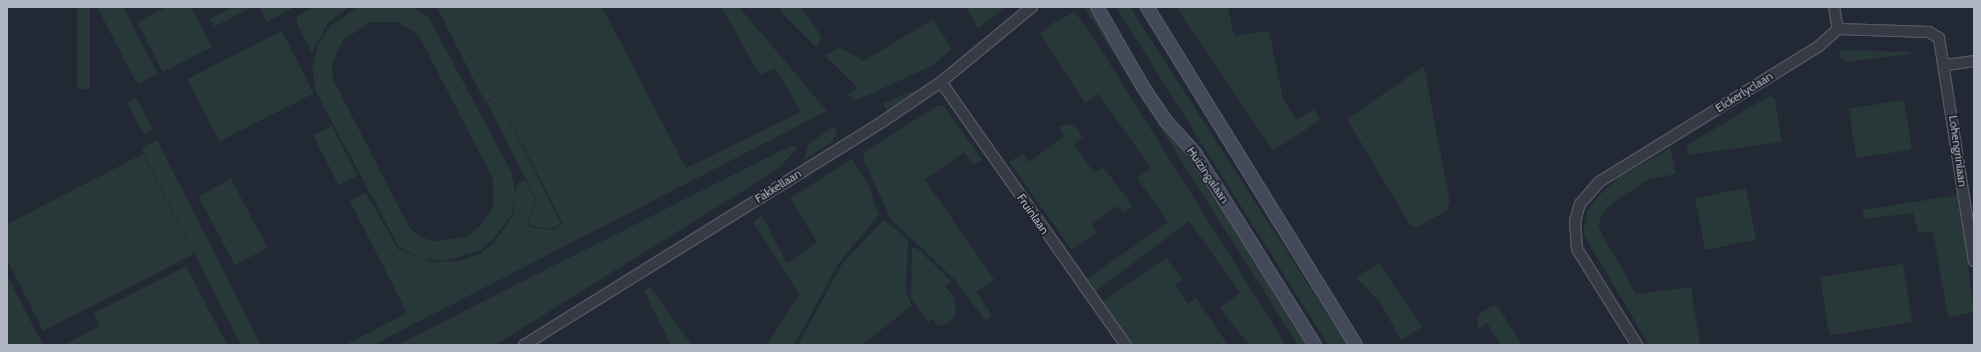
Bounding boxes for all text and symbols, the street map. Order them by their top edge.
street label: Elckerlyclaan [1713,69,1775,115]
street label: Lohengrinlaan [1946,114,1970,188]
street label: Huizingalaan [1184,144,1232,206]
street label: Fakkellaan [752,166,804,206]
street label: Fruinlaan [1014,191,1052,237]

